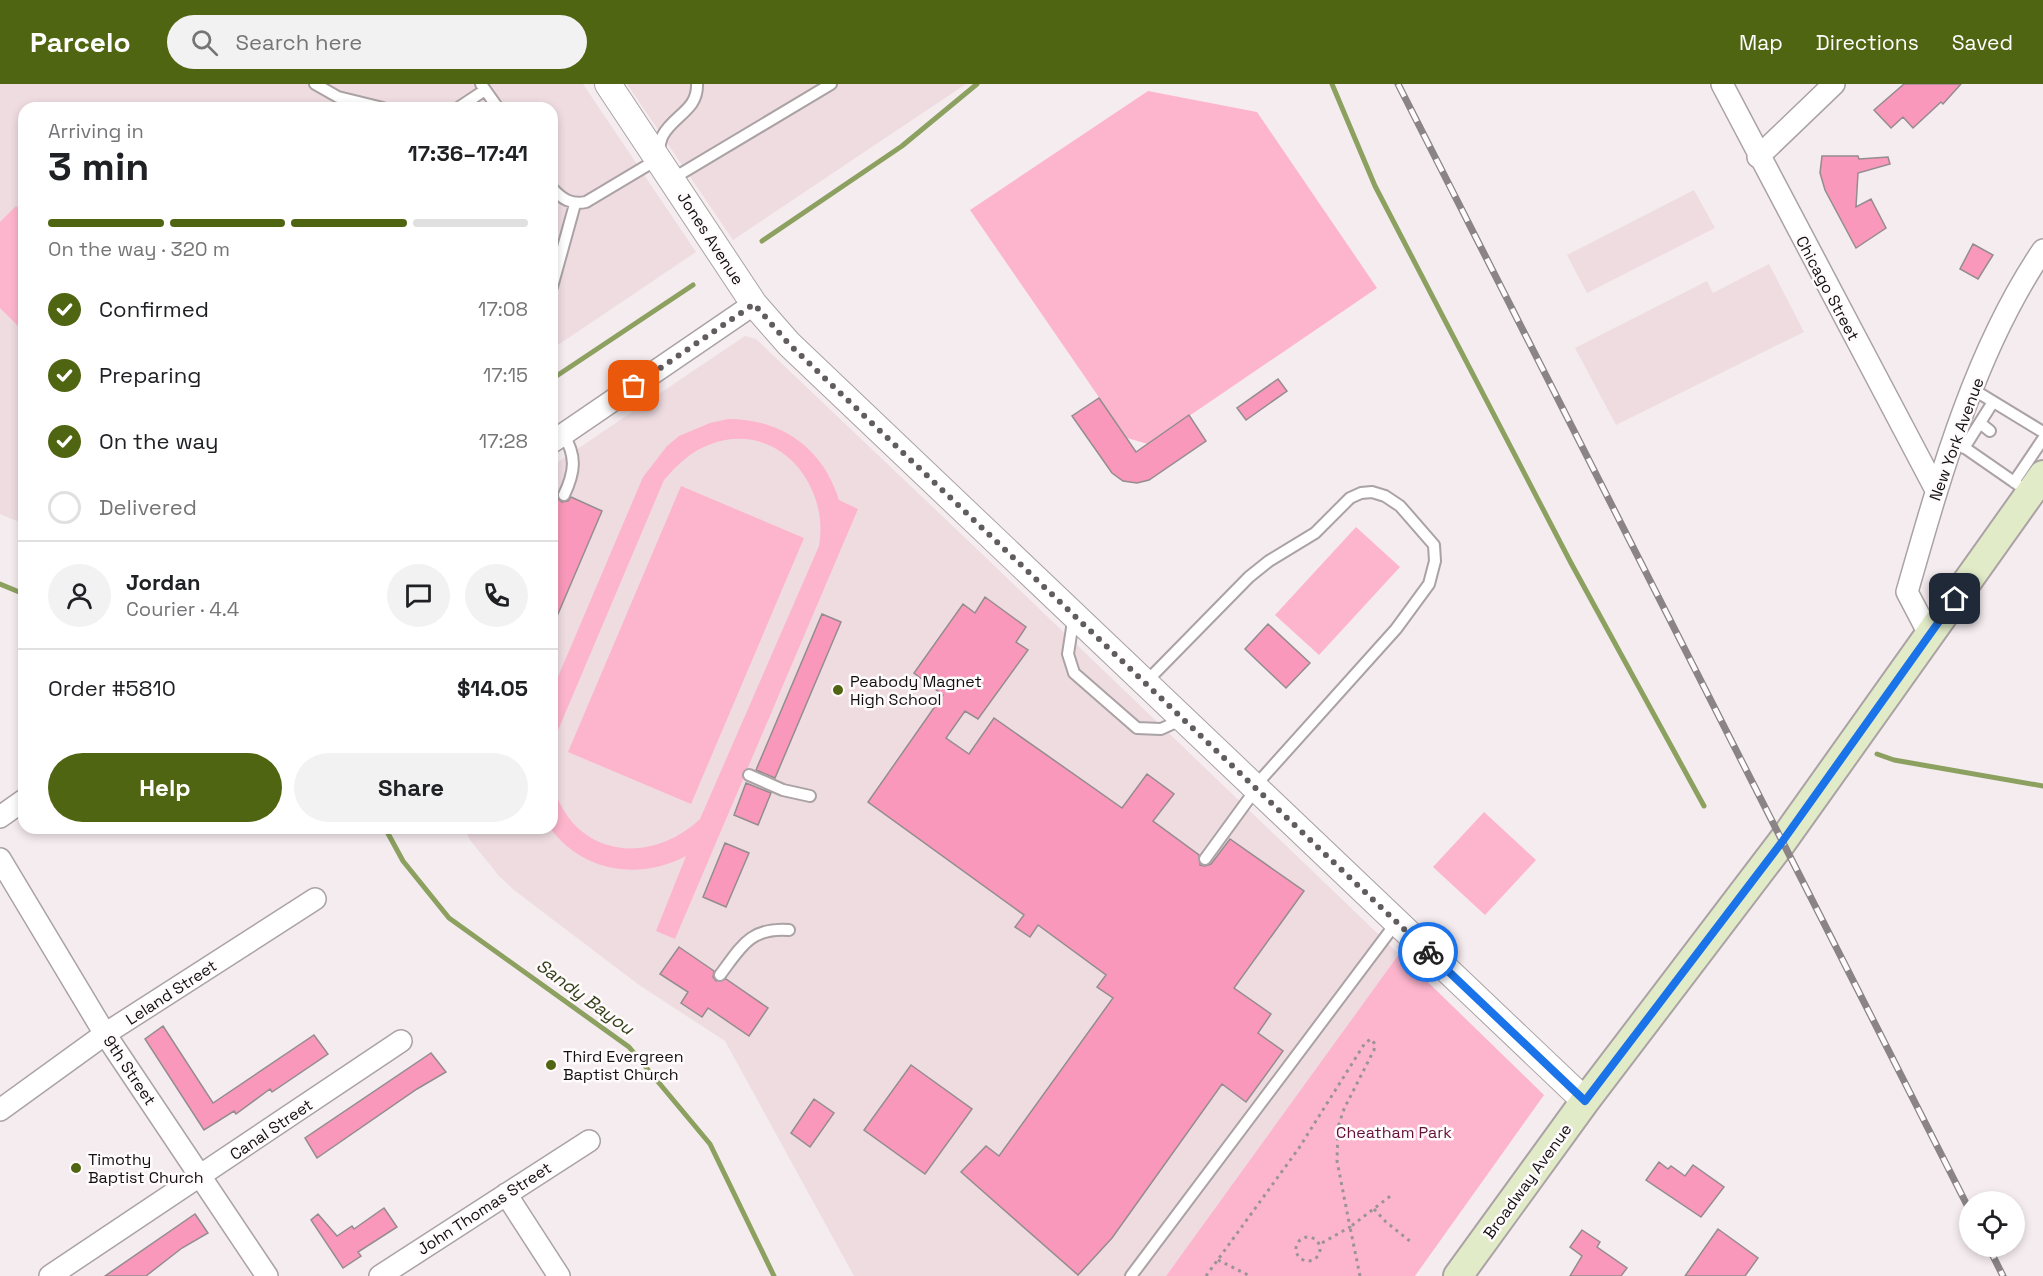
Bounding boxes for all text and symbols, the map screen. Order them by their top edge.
search box [167,15,587,69]
text: Parcelo [30,24,131,60]
icon: search [188,26,221,59]
text: Search here [236,28,362,56]
text: Map [1739,29,1783,56]
text: Directions [1816,29,1919,56]
text: Saved [1952,29,2013,56]
text: Arriving in [48,118,144,144]
text: 17:36–17:41 [408,139,528,167]
text: 3 min [48,142,149,191]
street label: Jones Avenue [673,188,749,289]
street label: Chicago Street [1791,232,1864,344]
text: On the way · 320 m [48,236,230,262]
icon: check [48,293,81,326]
text: Confirmed [99,295,209,323]
text: 17:08 [478,296,528,322]
icon: check [48,359,81,392]
pin [608,360,659,411]
text: Preparing [99,361,201,389]
text: 17:15 [483,362,528,388]
icon: bag [617,369,650,402]
street label: New York Avenue [1924,375,1989,504]
icon: check [48,425,81,458]
text: On the way [99,427,218,455]
text: 17:28 [479,428,528,454]
text: Delivered [99,493,197,521]
button: person [48,564,111,627]
button: chat [387,564,450,627]
button: phone [465,564,528,627]
text: Jordan [126,568,201,596]
pin [1929,573,1980,624]
icon: home [1938,582,1971,615]
text: Courier · 4.4 [126,596,239,622]
place label: Peabody Magnet High School [850,671,982,710]
text: Order #5810 [48,674,176,702]
text: $14.05 [457,674,528,702]
marker: Peabody Magnet High School [831,683,845,697]
button: Help [48,753,282,822]
button: Share [294,753,528,822]
courier [1398,922,1458,982]
icon: bike [1412,936,1445,969]
water label: Sandy Bayou [532,954,639,1040]
street label: Leland Street [122,955,221,1030]
street label: 9th Street [99,1031,161,1109]
place label: Third Evergreen Baptist Church [563,1046,684,1085]
marker: Third Evergreen Baptist Church [544,1058,558,1072]
street label: Canal Street [226,1094,317,1165]
street label: Broadway Avenue [1479,1120,1576,1243]
park label: Cheatham Park [1336,1122,1452,1143]
place label: Timothy Baptist Church [88,1149,204,1188]
street label: John Thomas Street [413,1157,555,1260]
marker: Timothy Baptist Church [69,1161,83,1175]
map controls [1959,1191,2025,1257]
button: locate [1959,1191,2025,1257]

